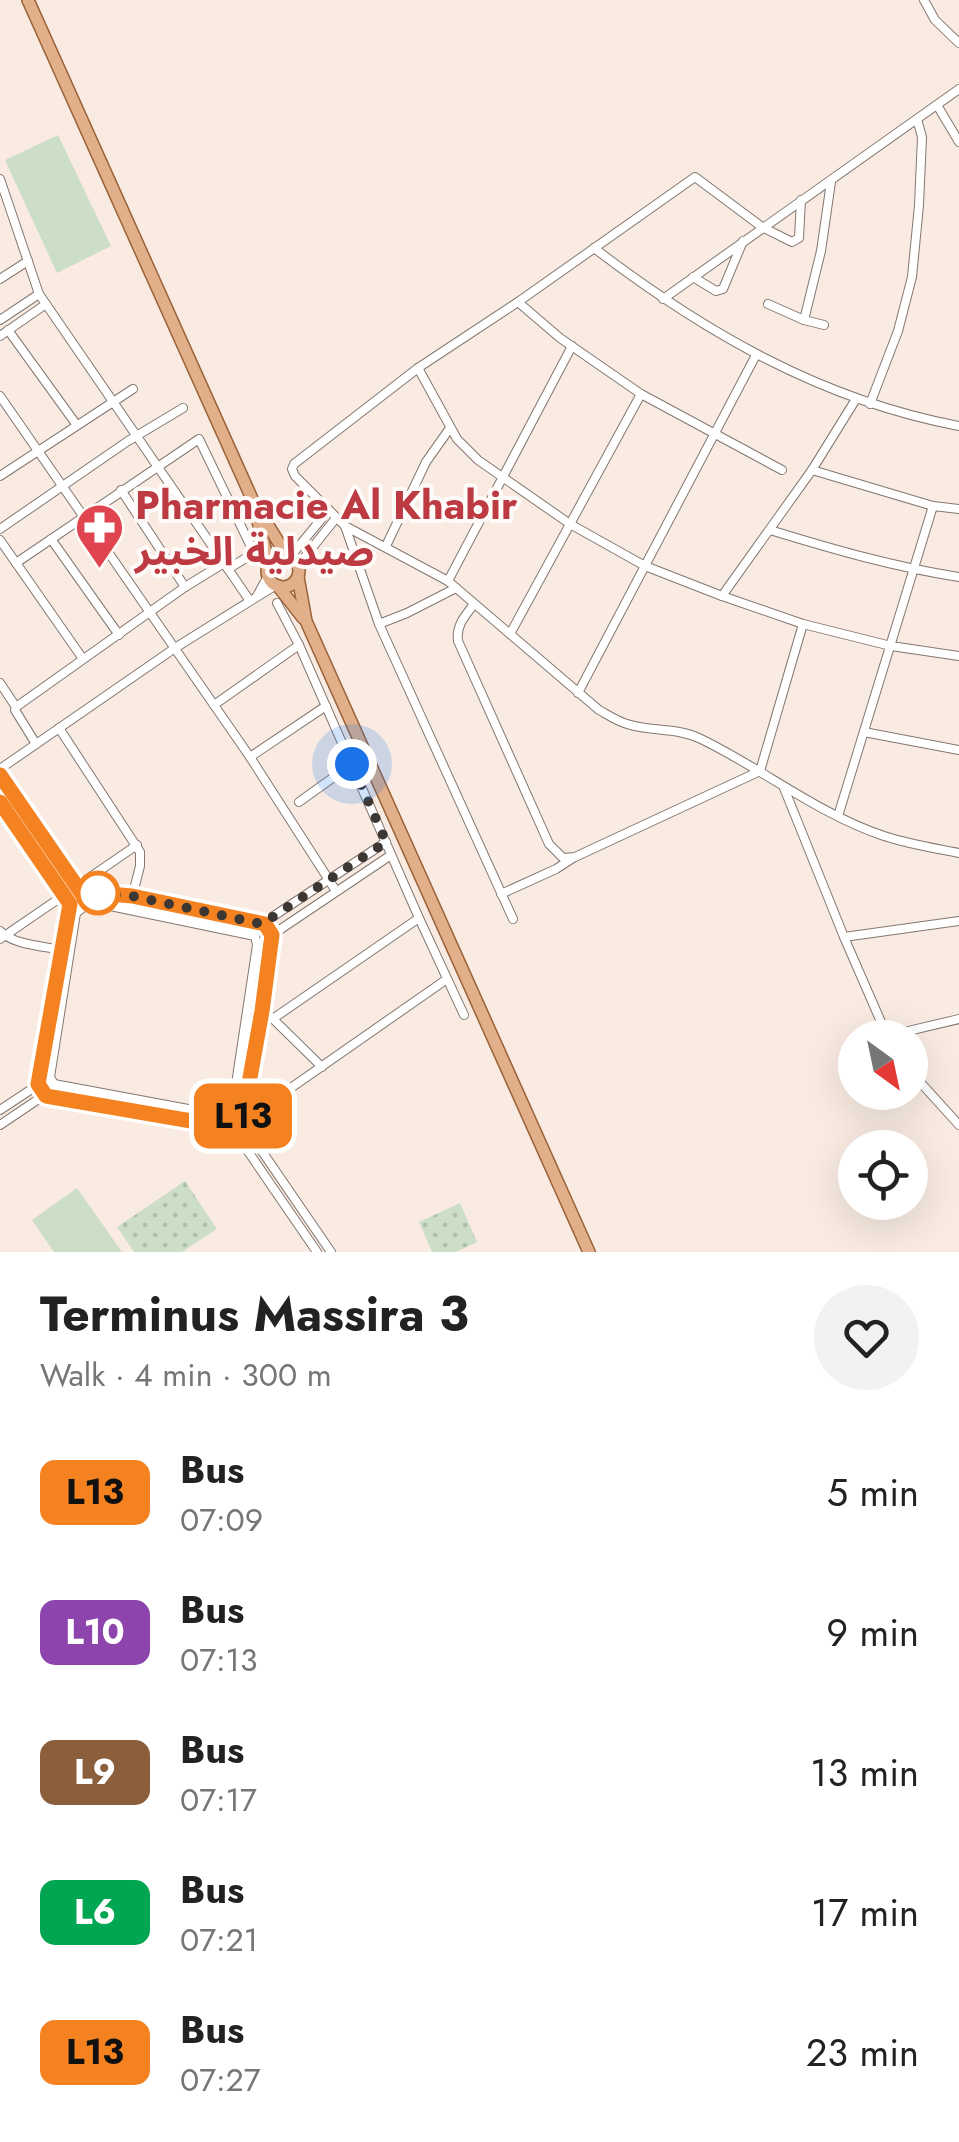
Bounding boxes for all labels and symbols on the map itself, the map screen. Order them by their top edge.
place label: Pharmacie Al Khabir صيدلية الخبير [133,476,518,580]
pharmacy icon: Pharmacie Al Khabir صيدلية الخبير [74,502,126,570]
your location [327,739,377,789]
unlabelled marker [77,872,119,914]
north arrow [838,1020,928,1110]
line badge: L13 [186,1084,300,1148]

